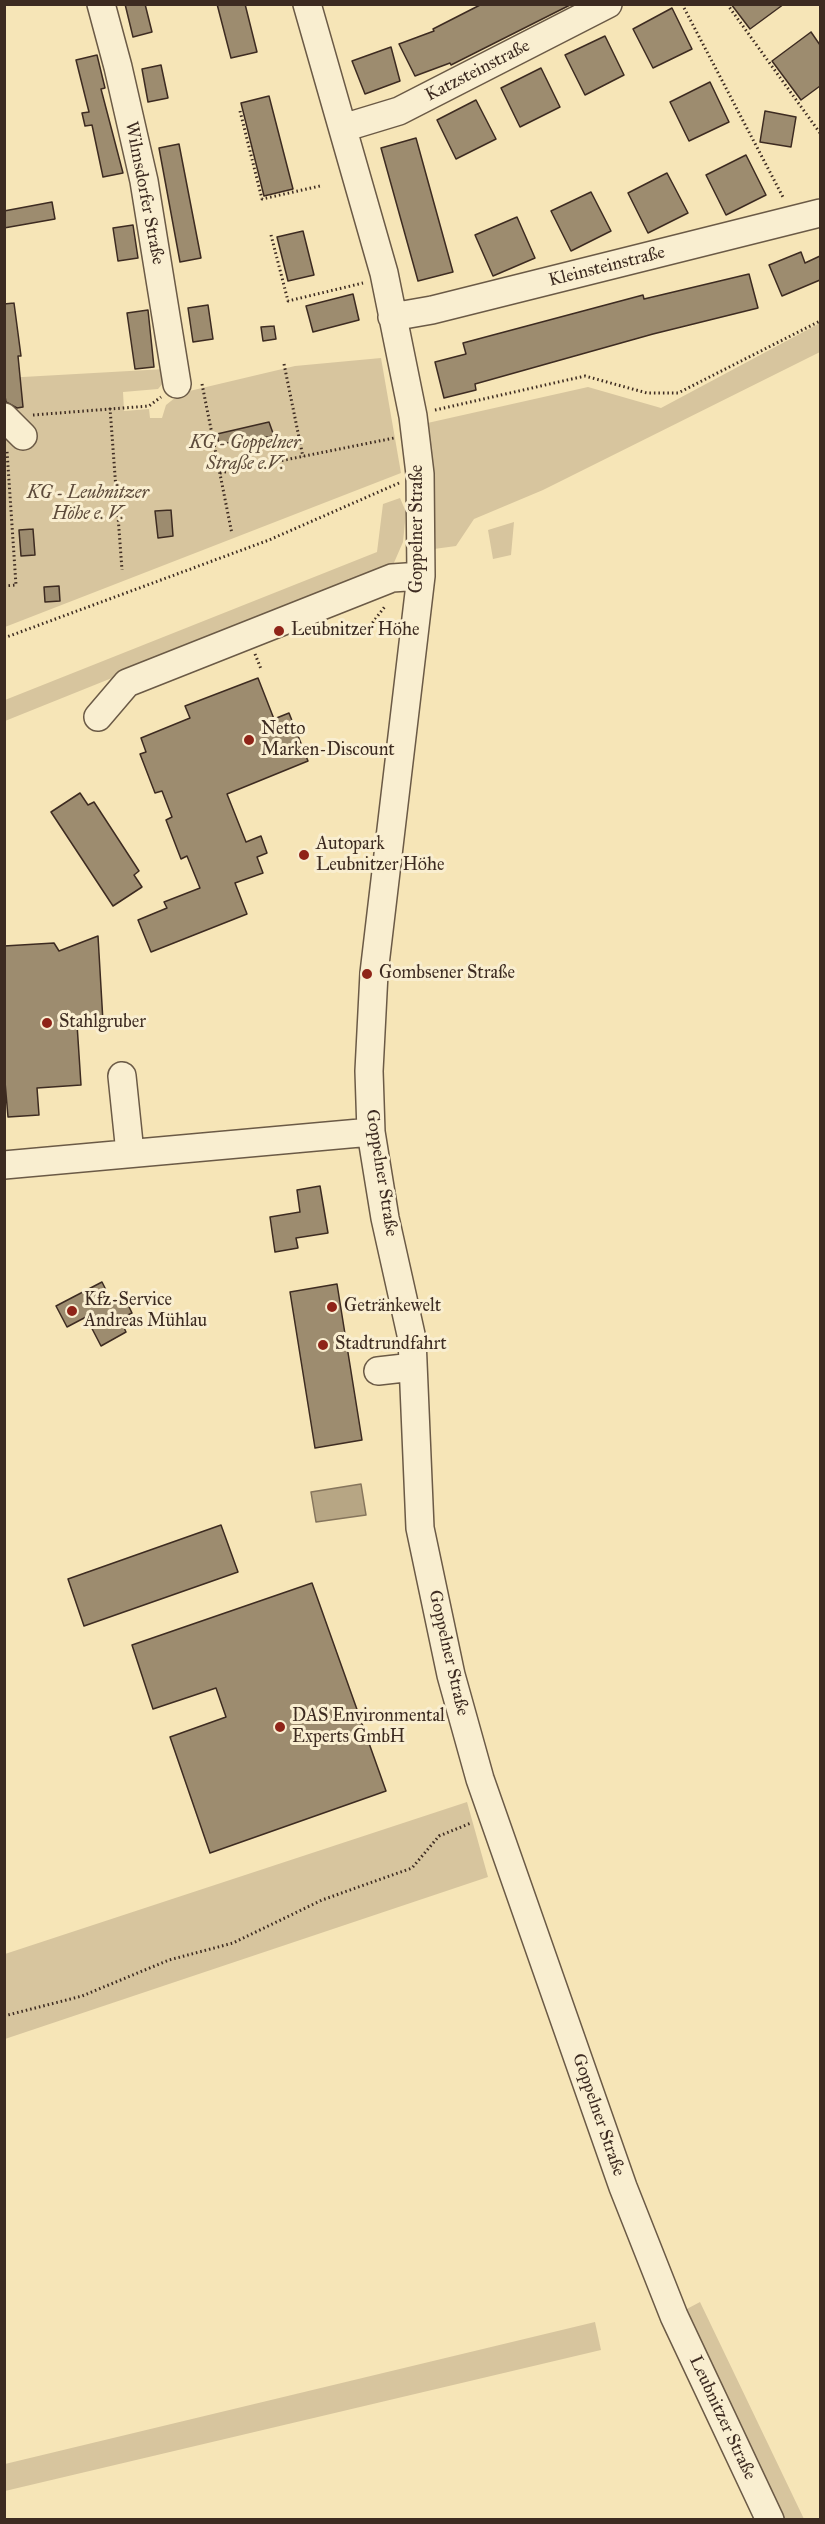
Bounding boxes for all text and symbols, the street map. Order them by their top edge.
street label: Katzsteinstraße [422,35,534,107]
street label: Wilmsdorfer Straße [120,120,168,266]
street label: Kleinsteinstraße [547,242,667,292]
park label: KG - Goppelner Straße e.V. [190,433,300,476]
street label: Goppelner Straße [407,465,429,593]
park label: KG - Leubnitzer Höhe e. V. [27,483,149,526]
place label: Leubnitzer Höhe [291,620,419,642]
marker: Leubnitzer Höhe [272,624,286,638]
place label: Netto Marken-Discount [261,719,395,762]
marker: Netto Marken-Discount [242,733,256,747]
place label: Autopark Leubnitzer Höhe [316,834,444,876]
marker: Autopark Leubnitzer Höhe [297,848,311,862]
place label: Gombsener Straße [379,963,515,985]
marker: Gombsener Straße [360,967,374,981]
place label: Stahlgruber [59,1012,146,1034]
marker: Stahlgruber [40,1016,54,1030]
street label: Goppelner Straße [360,1108,402,1238]
place label: Kfz-Service Andreas Mühlau [84,1290,207,1332]
place label: Getränkewelt [344,1296,441,1318]
marker: Getränkewelt [325,1300,339,1314]
marker: Kfz-Service Andreas Mühlau [65,1304,79,1318]
place label: Stadtrundfahrt [335,1334,447,1356]
marker: Stadtrundfahrt [316,1338,330,1352]
street label: Goppelner Straße [423,1588,473,1718]
place label: DAS Environmental Experts GmbH [292,1706,445,1748]
marker: DAS Environmental Experts GmbH [273,1720,287,1734]
street label: Goppelner Straße [567,2051,629,2179]
street label: Leubnitzer Straße [684,2353,760,2483]

